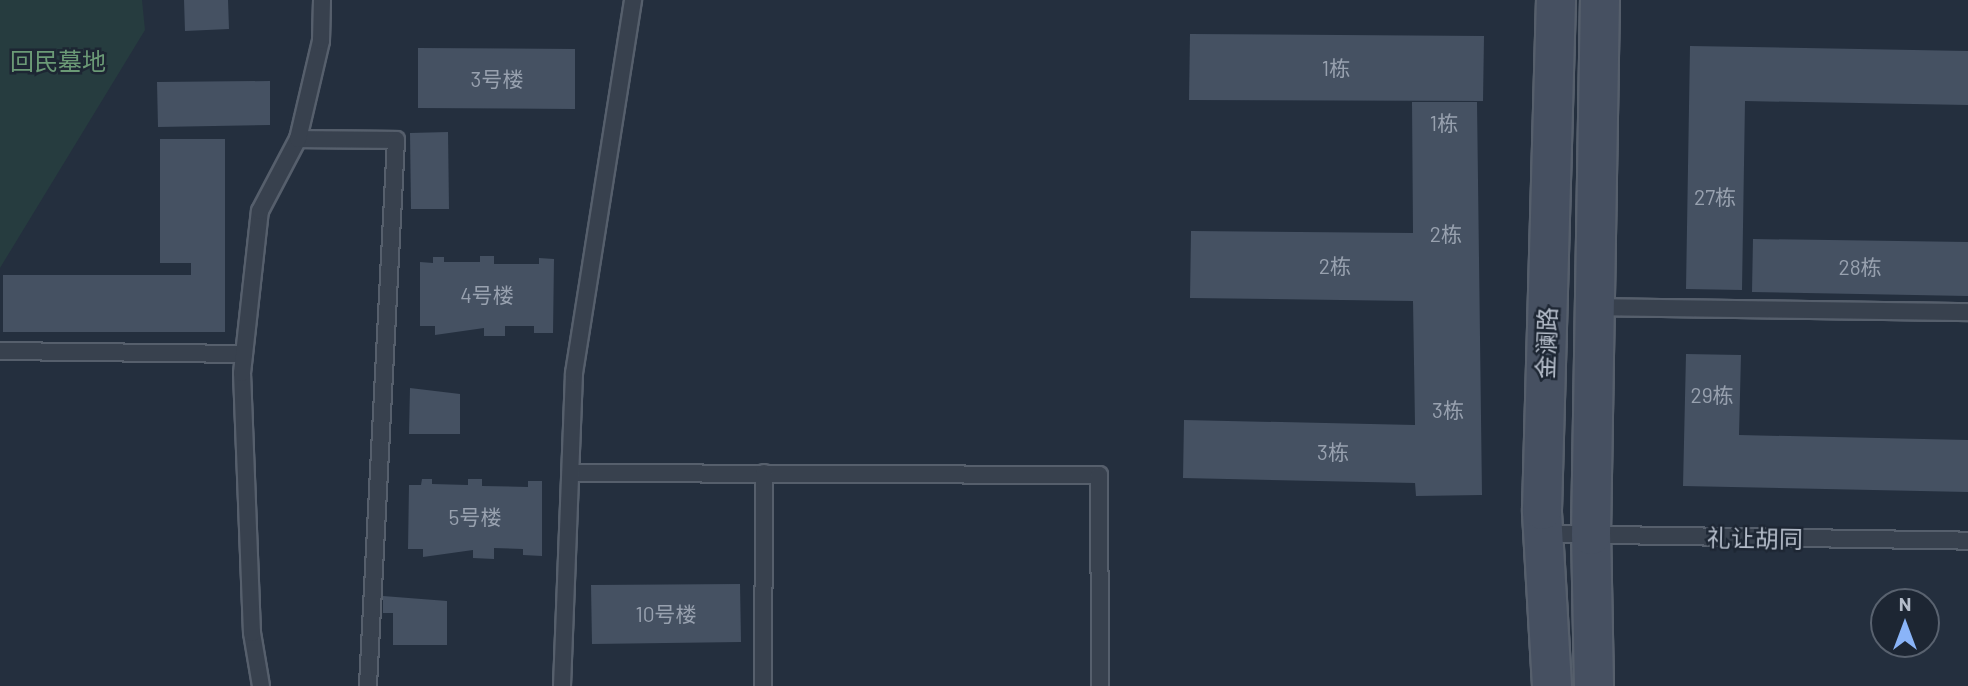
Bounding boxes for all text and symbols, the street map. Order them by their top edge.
park label: 回民墓地 [10,47,106,75]
house number: 1栋 [1322,55,1350,81]
house number: 3号楼 [471,66,523,92]
house number: 1栋 [1430,110,1458,136]
house number: 27栋 [1694,184,1736,210]
house number: 2栋 [1430,221,1462,247]
house number: 2栋 [1319,253,1351,279]
house number: 28栋 [1838,254,1882,280]
house number: 4号楼 [460,282,514,308]
street label: 金澜路 [1530,307,1562,379]
house number: 29栋 [1690,382,1734,408]
house number: 3栋 [1432,397,1464,423]
house number: 3栋 [1317,439,1349,465]
house number: 5号楼 [449,504,501,530]
street label: 礼让胡同 [1707,523,1803,553]
north arrow [1870,588,1940,658]
text: N [1899,592,1911,615]
house number: 10号楼 [635,601,697,627]

